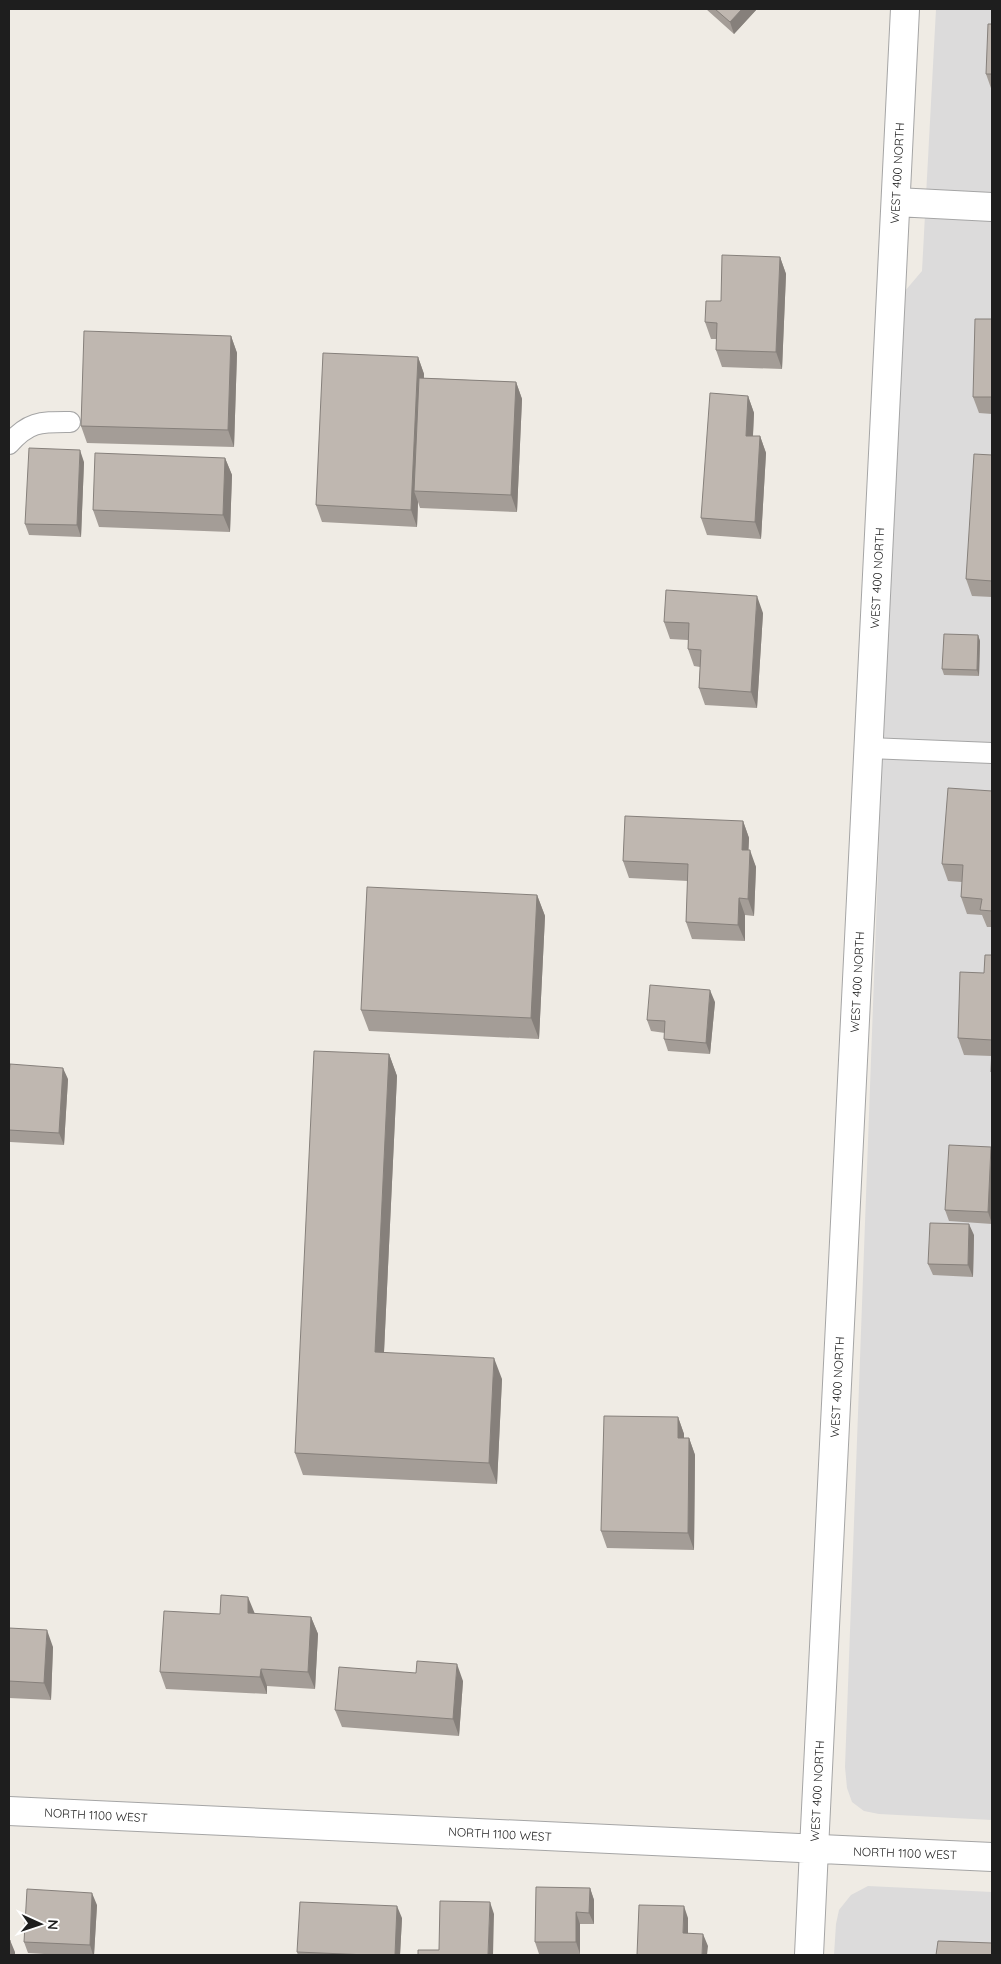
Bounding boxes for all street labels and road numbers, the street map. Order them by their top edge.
street label: WEST 400 NORTH [887,122,907,224]
street label: WEST 400 NORTH [867,527,887,629]
street label: WEST 400 NORTH [847,931,867,1033]
street label: WEST 400 NORTH [827,1336,847,1438]
street label: WEST 400 NORTH [807,1740,827,1842]
street label: NORTH 1100 WEST [44,1805,148,1825]
street label: NORTH 1100 WEST [448,1824,552,1844]
street label: NORTH 1100 WEST [853,1844,957,1862]

